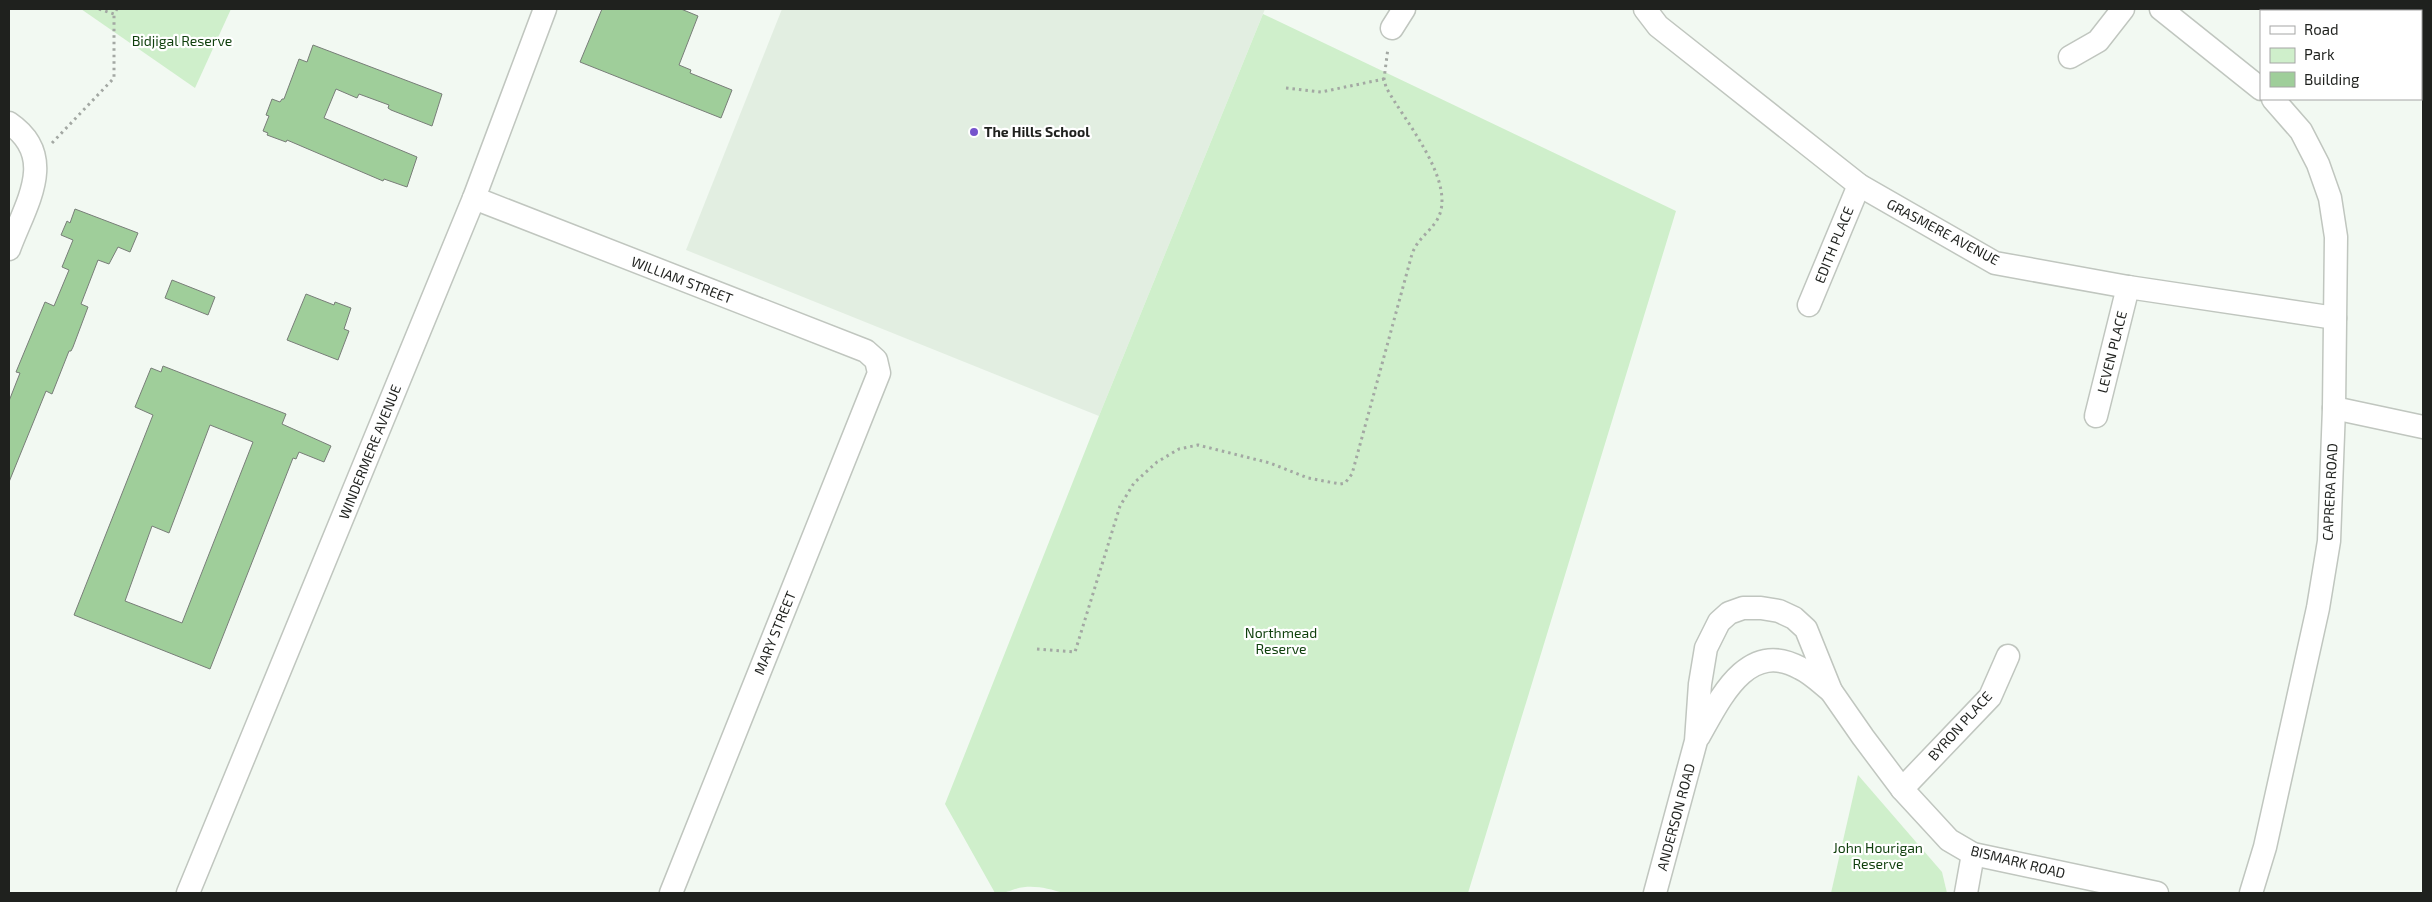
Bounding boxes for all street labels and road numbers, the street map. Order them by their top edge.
street label: GRASMERE AVENUE [1884,195,2003,268]
street label: EDITH PLACE [1810,204,1857,286]
street label: WILLIAM STREET [629,252,735,307]
street label: LEVEN PLACE [2093,309,2130,395]
street label: WINDERMERE AVENUE [335,382,404,522]
street label: CAPRERA ROAD [2318,443,2341,541]
street label: MARY STREET [750,589,799,677]
street label: BYRON PLACE [1924,687,1995,764]
street label: ANDERSON ROAD [1653,761,1698,872]
street label: BISMARK ROAD [1969,842,2067,882]

